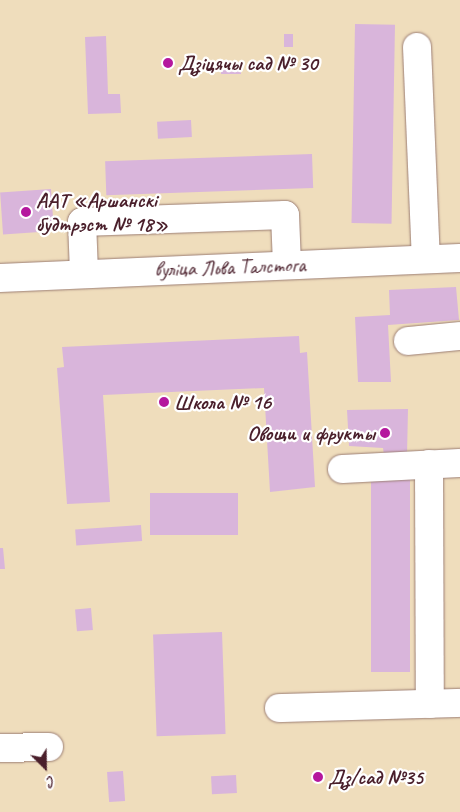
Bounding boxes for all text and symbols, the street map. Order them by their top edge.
place label: Дзіцячы сад № 30 [178,50,317,76]
marker: Дзіцячы сад № 30 [162,57,174,69]
place label: ААТ «Аршанскі будтрэст № 18» [36,187,168,237]
marker: ААТ «Аршанскі будтрэст № 18» [20,206,32,218]
street label: вуліца Льва Талстога [153,252,307,282]
place label: Школа № 16 [174,389,271,415]
marker: Школа № 16 [158,396,170,408]
place label: Овощи и фрукты [249,420,375,446]
marker: Овощи и фрукты [379,427,391,439]
north arrow [20,742,70,792]
place label: Дз/сад №35 [328,764,423,790]
marker: Дз/сад №35 [312,771,324,783]
text: С [45,772,58,790]

